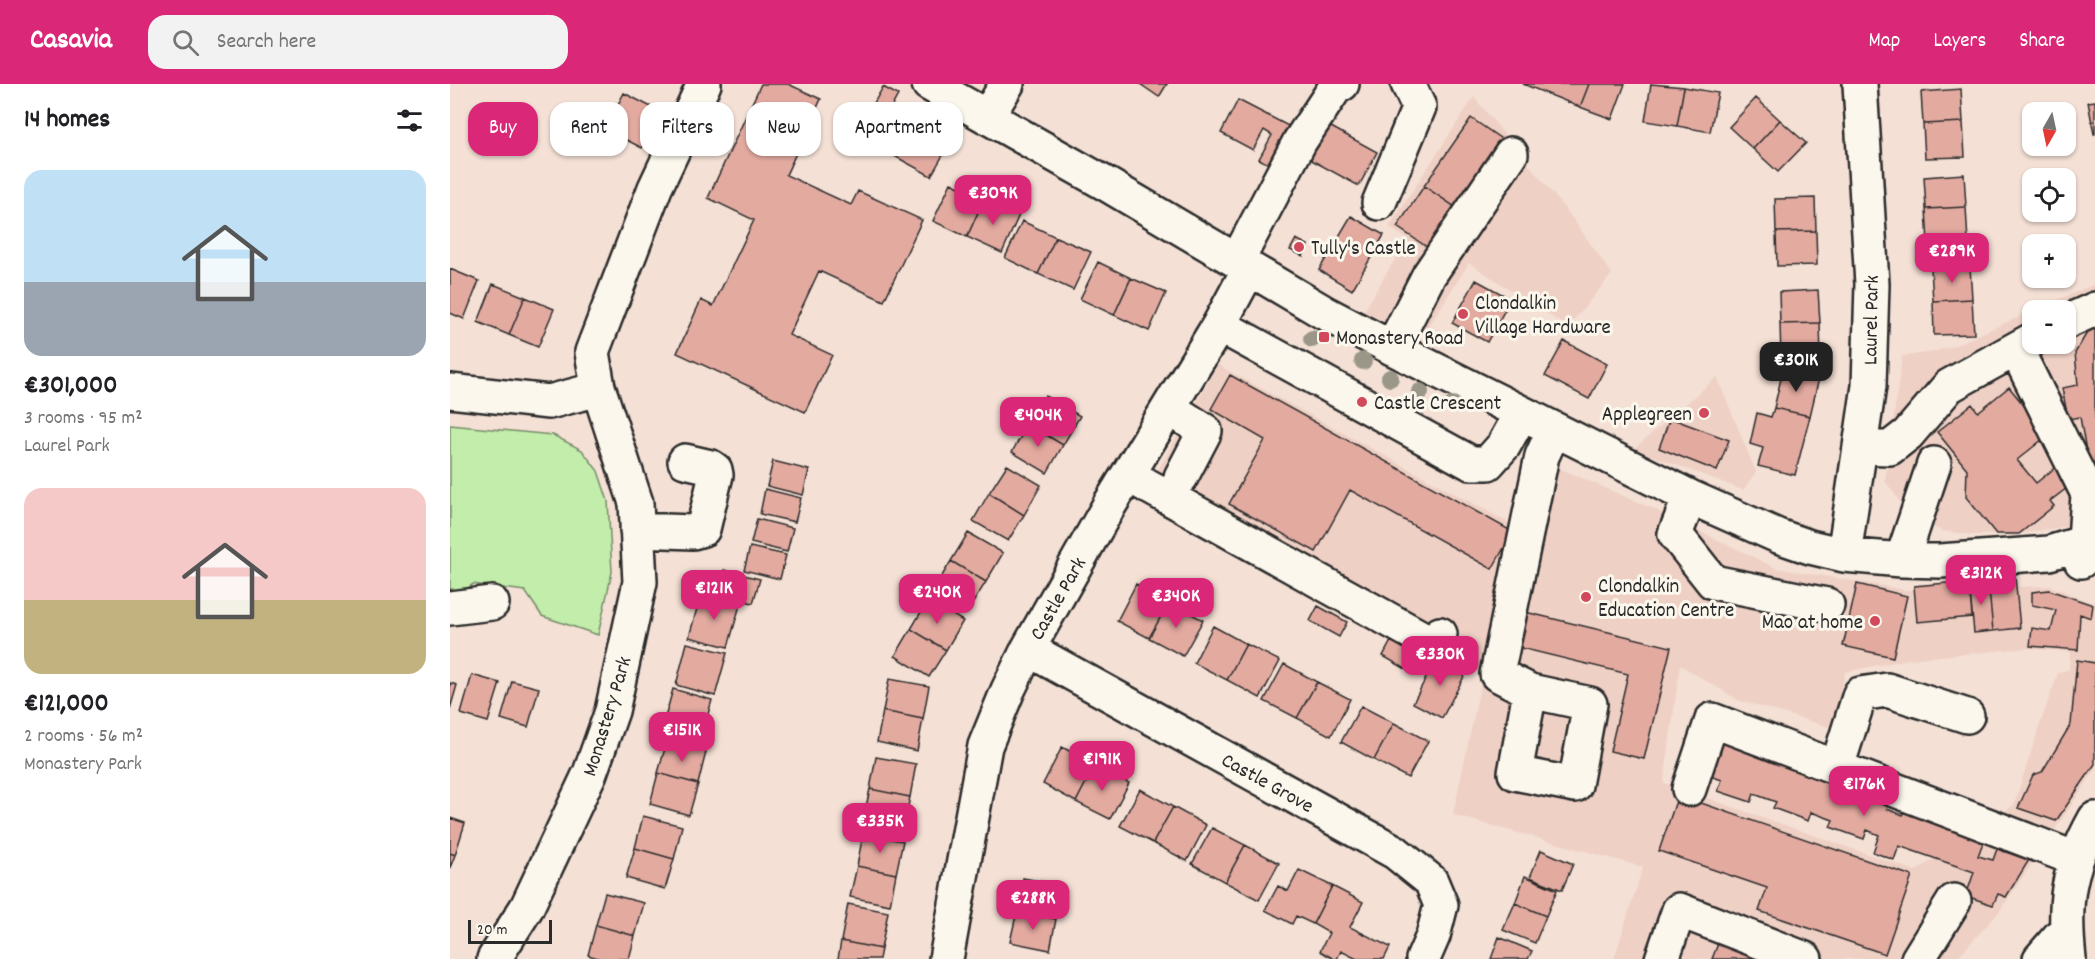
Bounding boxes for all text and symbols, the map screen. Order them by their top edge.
search box [148,15,568,69]
text: Casavia [30,22,112,62]
icon: search [169,26,202,59]
text: Search here [217,27,316,58]
text: Map [1869,27,1900,57]
text: Layers [1933,27,1986,57]
text: Share [2019,27,2065,57]
text: 14 homes [24,102,110,139]
chip: Buy [468,102,538,156]
chip: Rent [550,102,628,156]
chip: Filters [640,102,734,156]
chip: New [746,102,821,156]
chip: Apartment [833,102,963,156]
north arrow [2022,102,2076,156]
map controls [2022,102,2076,354]
icon: filters [393,104,426,137]
button: locate [2022,168,2076,222]
pin: €309K [951,175,1035,226]
text: €309K [968,180,1018,208]
icon: home [171,209,279,317]
pin: €289K [1910,233,1994,284]
button: + [2022,234,2076,288]
place label: Tully's Castle [1311,235,1416,265]
text: €289K [1929,238,1975,266]
marker: Tully's Castle [1292,240,1306,254]
street label: Laurel Park [1857,275,1889,365]
place label: Clondalkin Village Hardware [1475,290,1611,344]
button: − [2022,300,2076,354]
marker: Clondalkin Village Hardware [1456,307,1470,321]
place label: Monastery Road [1336,325,1463,355]
marker: Monastery Road [1317,330,1331,344]
pin: €301K [1754,342,1838,393]
text: €301K [1774,347,1818,375]
text: €301,000 [24,368,117,405]
place label: Castle Crescent [1374,390,1501,420]
marker: Castle Crescent [1355,395,1369,409]
pin: €404K [996,397,1080,448]
place label: Applegreen [1602,401,1692,431]
text: €404K [1014,402,1062,430]
text: 3 rooms · 95 m² [24,405,143,433]
marker: Applegreen [1697,406,1711,420]
text: Laurel Park [24,433,110,461]
icon: home [171,527,279,635]
street label: Castle Park [1024,552,1096,647]
pin: €312K [1939,555,2023,606]
text: €312K [1960,560,2002,588]
pin: €121K [672,570,756,621]
place label: Clondalkin Education Centre [1598,573,1734,627]
pin: €240K [895,574,979,625]
text: €121K [695,575,733,603]
pin: €340K [1134,578,1218,629]
text: €240K [913,579,961,607]
text: €340K [1152,583,1200,611]
marker: Clondalkin Education Centre [1579,590,1593,604]
place label: Mao at home [1762,609,1863,639]
marker: Mao at home [1868,614,1882,628]
pin: €330K [1398,636,1482,687]
text: €330K [1415,641,1465,669]
street label: Monastery Park [576,653,641,781]
text: €121,000 [24,686,109,723]
pin: €151K [640,712,724,763]
text: €151K [663,717,701,745]
text: 2 rooms · 56 m² [24,723,143,751]
pin: €191K [1060,741,1144,792]
text: €191K [1083,746,1121,774]
street label: Castle Grove [1215,747,1318,822]
text: Monastery Park [24,751,142,779]
pin: €176K [1822,766,1906,817]
text: €176K [1843,771,1885,799]
pin: €335K [838,803,922,854]
text: €335K [856,808,904,836]
pin: €288K [991,880,1075,931]
text: €288K [1010,885,1056,913]
scale bar [468,917,552,944]
text: 20 m [477,919,507,942]

